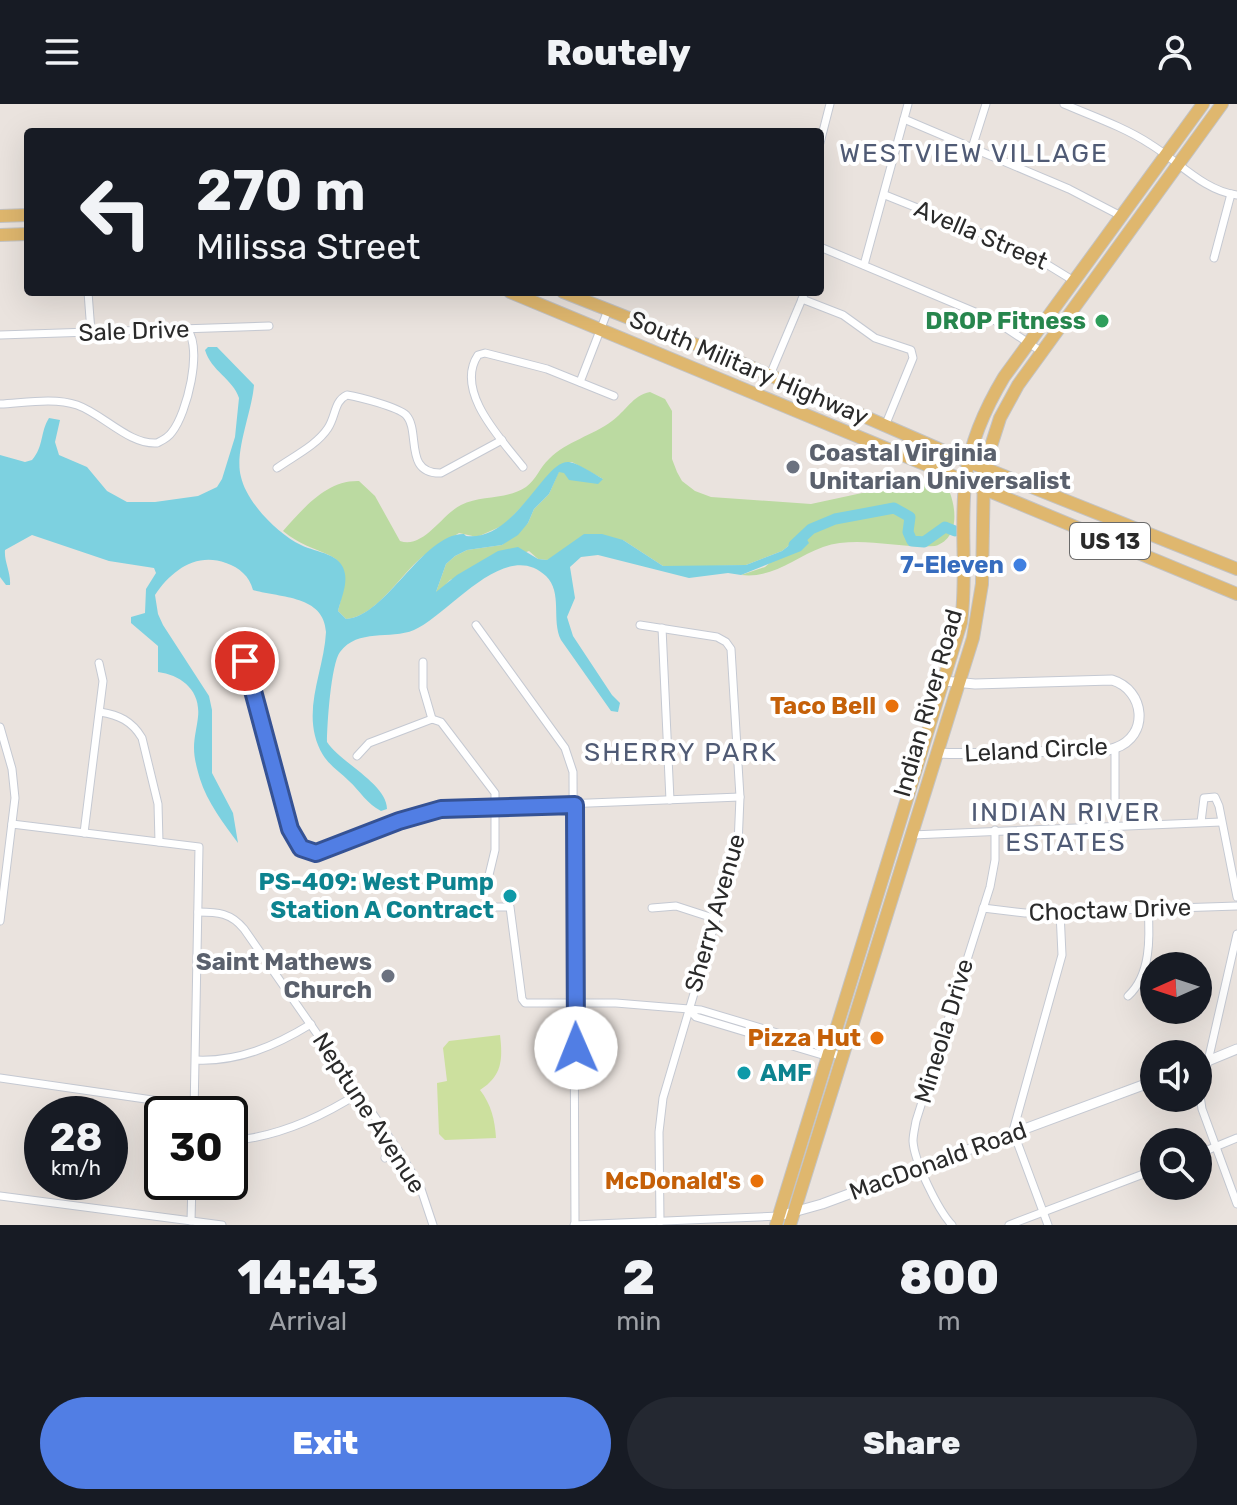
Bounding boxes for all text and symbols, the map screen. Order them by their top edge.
icon: menu [40,30,84,74]
icon: person [1153,30,1197,74]
text: Routely [546,31,691,74]
district label: WESTVIEW VILLAGE [839,138,1109,169]
text: 270 m [196,158,366,224]
icon: left [64,160,168,264]
street label: Avella Street [910,194,1052,276]
text: Milissa Street [196,225,420,268]
street label: South Military Highway [625,305,873,431]
place label: DROP Fitness [925,307,1086,335]
marker: DROP Fitness [1093,312,1111,330]
street label: Sale Drive [78,315,190,347]
place label: Coastal Virginia Unitarian Universalist [809,439,1071,495]
marker: Coastal Virginia Unitarian Universalist [784,458,802,476]
road number: US 13 [1070,523,1150,559]
place label: 7-Eleven [900,551,1004,579]
marker: 7-Eleven [1011,556,1029,574]
street label: Indian River Road [888,606,968,800]
pin [211,627,279,695]
icon: arrive [223,639,267,683]
place label: Taco Bell [770,692,876,720]
marker: Taco Bell [883,697,901,715]
street label: Leland Circle [964,732,1108,768]
district label: SHERRY PARK [584,737,778,768]
district label: INDIAN RIVER ESTATES [971,797,1161,858]
street label: Sherry Avenue [679,831,751,995]
place label: PS-409: West Pump Station A Contract [258,868,494,924]
marker: PS-409: West Pump Station A Contract [501,887,519,905]
street label: Choctaw Drive [1028,893,1192,927]
place label: Saint Mathews Church [196,948,372,1004]
north arrow [1140,952,1212,1024]
map controls [1140,952,1212,1200]
street label: Mineola Drive [909,955,979,1107]
marker: Saint Mathews Church [379,967,397,985]
position arrow [534,1006,618,1090]
place label: Pizza Hut [748,1024,861,1052]
street label: Neptune Avenue [307,1028,431,1198]
marker: Pizza Hut [868,1029,886,1047]
button: sound [1140,1040,1212,1112]
place label: AMF [760,1059,812,1087]
marker: AMF [735,1064,753,1082]
speed limit sign: 30 [144,1096,248,1200]
text: 28 [49,1114,103,1161]
street label: MacDonald Road [846,1116,1030,1206]
button: search [1140,1128,1212,1200]
text: km/h [51,1156,101,1180]
place label: McDonald's [605,1167,741,1195]
marker: McDonald's [748,1172,766,1190]
text: 14:43 [238,1249,379,1306]
text: 2 [622,1249,655,1306]
text: 800 [899,1249,999,1306]
text: Arrival [269,1306,347,1337]
text: min [616,1306,661,1337]
text: m [938,1306,961,1337]
button: Exit [40,1397,611,1489]
button: Share [627,1397,1197,1489]

